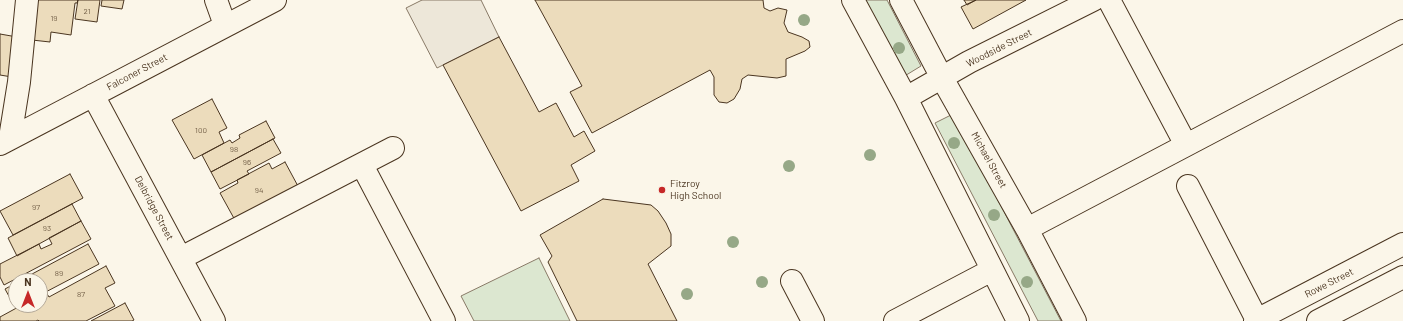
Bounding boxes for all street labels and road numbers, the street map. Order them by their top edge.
street label: Woodside Street [964,26,1034,70]
street label: Falconer Street [105,51,169,93]
street label: Michael Street [969,130,1009,190]
street label: Delbridge Street [132,174,176,242]
street label: Rowe Street [1303,266,1355,300]

